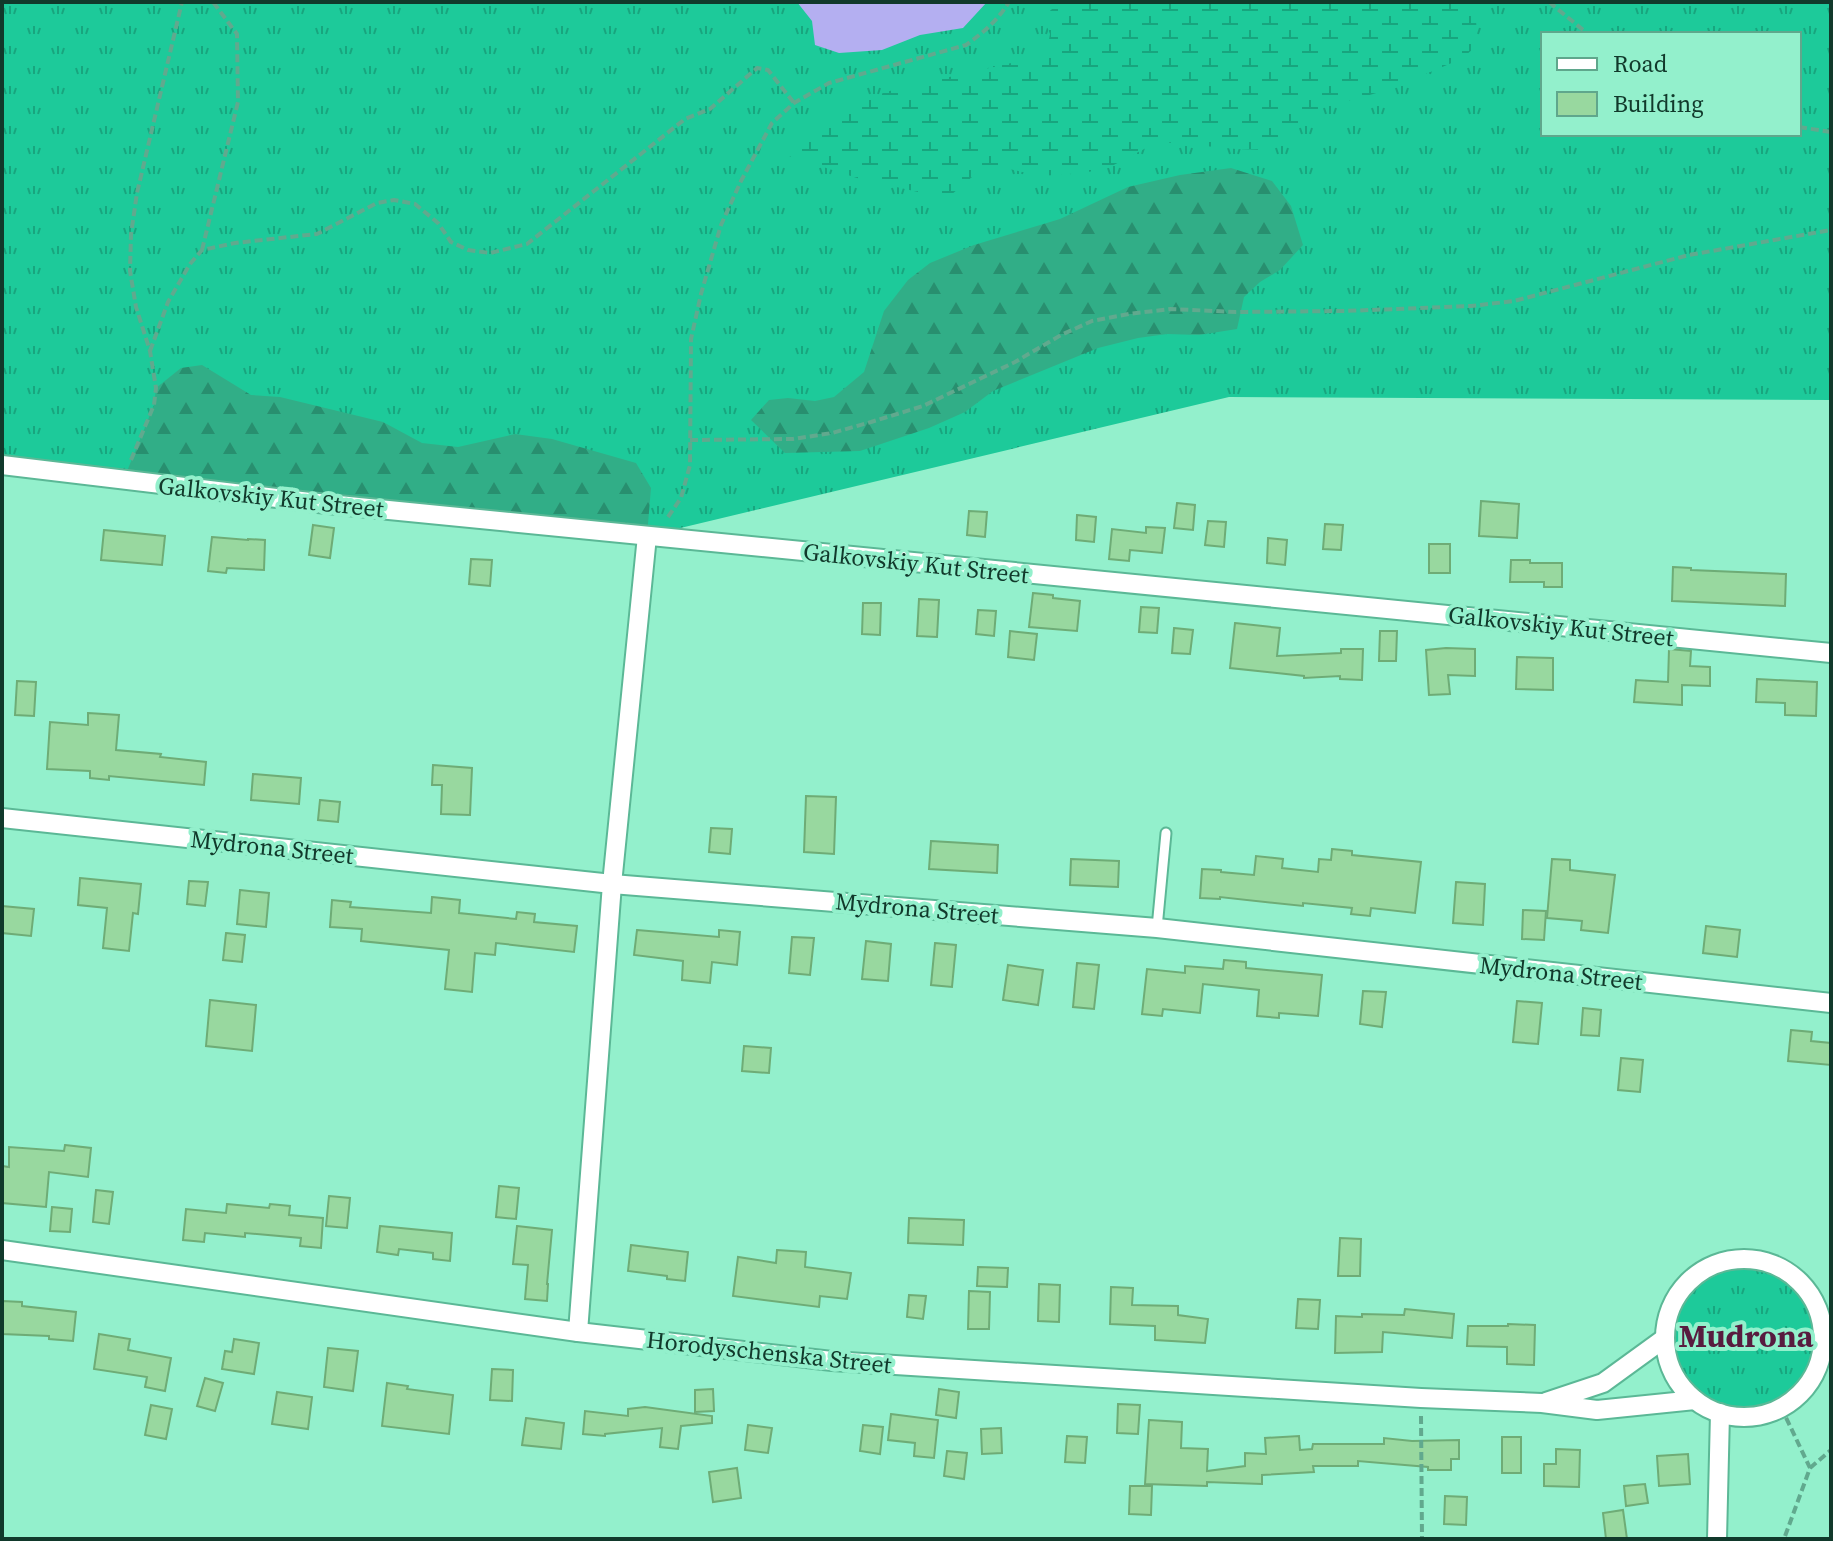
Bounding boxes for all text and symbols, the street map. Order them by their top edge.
legend [1541,32,1801,136]
text: Road [1613,47,1668,80]
text: Building [1613,87,1704,120]
street label: Galkovskiy Kut Street [157,469,385,525]
street label: Galkovskiy Kut Street [802,535,1030,591]
street label: Galkovskiy Kut Street [1447,598,1675,654]
street label: Mydrona Street [189,822,355,872]
street label: Mydrona Street [834,884,1000,932]
street label: Mydrona Street [1478,948,1644,998]
district label: Mudrona [1679,1314,1814,1358]
street label: Horodyschenska Street [645,1323,893,1381]

